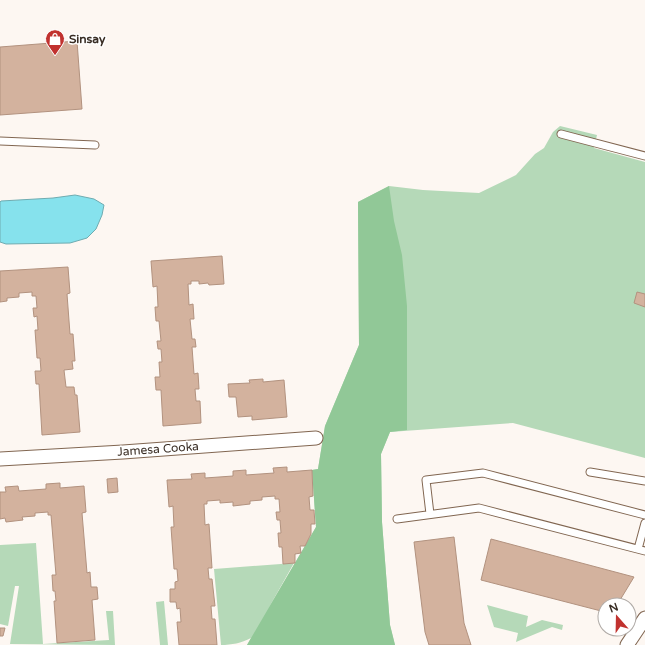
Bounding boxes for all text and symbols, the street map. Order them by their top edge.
shop icon: Sinsay [44,28,66,56]
place label: Sinsay [69,32,106,47]
street label: Jamesa Cooka [117,439,199,459]
north arrow [597,597,637,637]
text: N [607,600,620,616]

